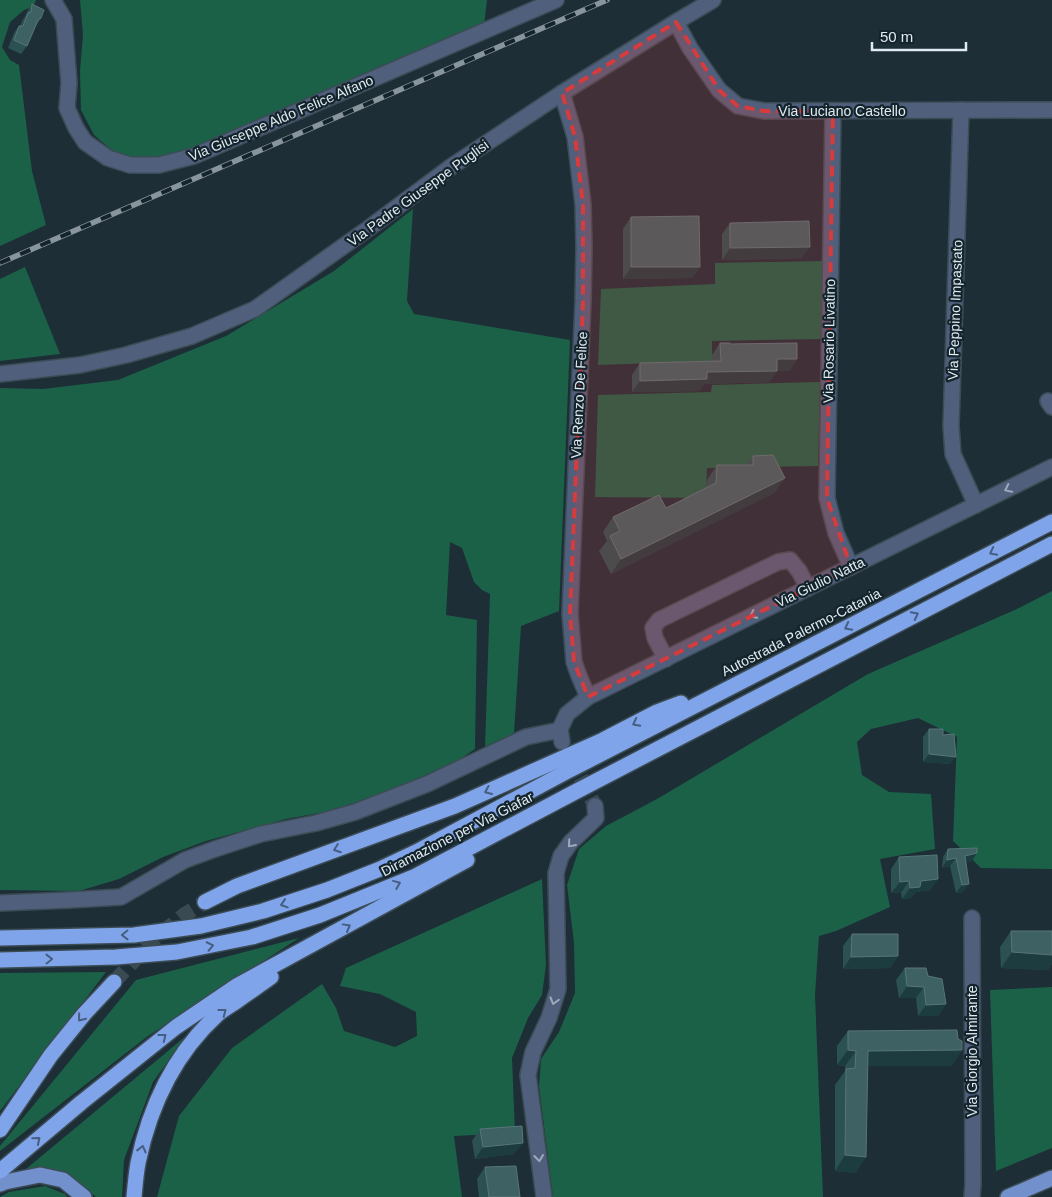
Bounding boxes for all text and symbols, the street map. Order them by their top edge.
scale bar [872,20,966,52]
text: 50 m [880,28,913,45]
street label: Via Giuseppe Aldo Felice Alfano [186,72,376,164]
street label: Via Luciano Castello [778,103,906,119]
street label: Via Padre Giuseppe Puglisi [344,137,492,249]
street label: Via Peppino Impastato [945,239,965,381]
street label: Via Rosario Livatino [820,279,838,403]
street label: Via Renzo De Felice [568,331,590,459]
one-way arrow [1004,483,1013,493]
one-way arrow [989,546,998,556]
street label: Via Giulio Natta [773,553,867,610]
street label: Autostrada Palermo-Catania [719,585,884,679]
one-way arrow [749,609,758,620]
one-way arrow [910,611,919,621]
one-way arrow [844,621,853,631]
one-way arrow [632,717,641,727]
one-way arrow [484,785,493,796]
street label: Diramazione per Via Giafar [378,788,536,879]
one-way arrow [567,838,576,847]
one-way arrow [333,843,341,853]
one-way arrow [392,879,401,890]
one-way arrow [281,898,289,908]
one-way arrow [342,923,351,933]
one-way arrow [121,930,129,940]
one-way arrow [206,941,215,951]
one-way arrow [45,954,53,964]
street label: Via Giorgio Almirante [964,985,980,1117]
one-way arrow [550,997,560,1005]
one-way arrow [217,1008,226,1017]
one-way arrow [78,1012,86,1021]
one-way arrow [158,1034,167,1043]
one-way arrow [31,1137,40,1145]
one-way arrow [136,1144,147,1153]
one-way arrow [533,1154,544,1162]

